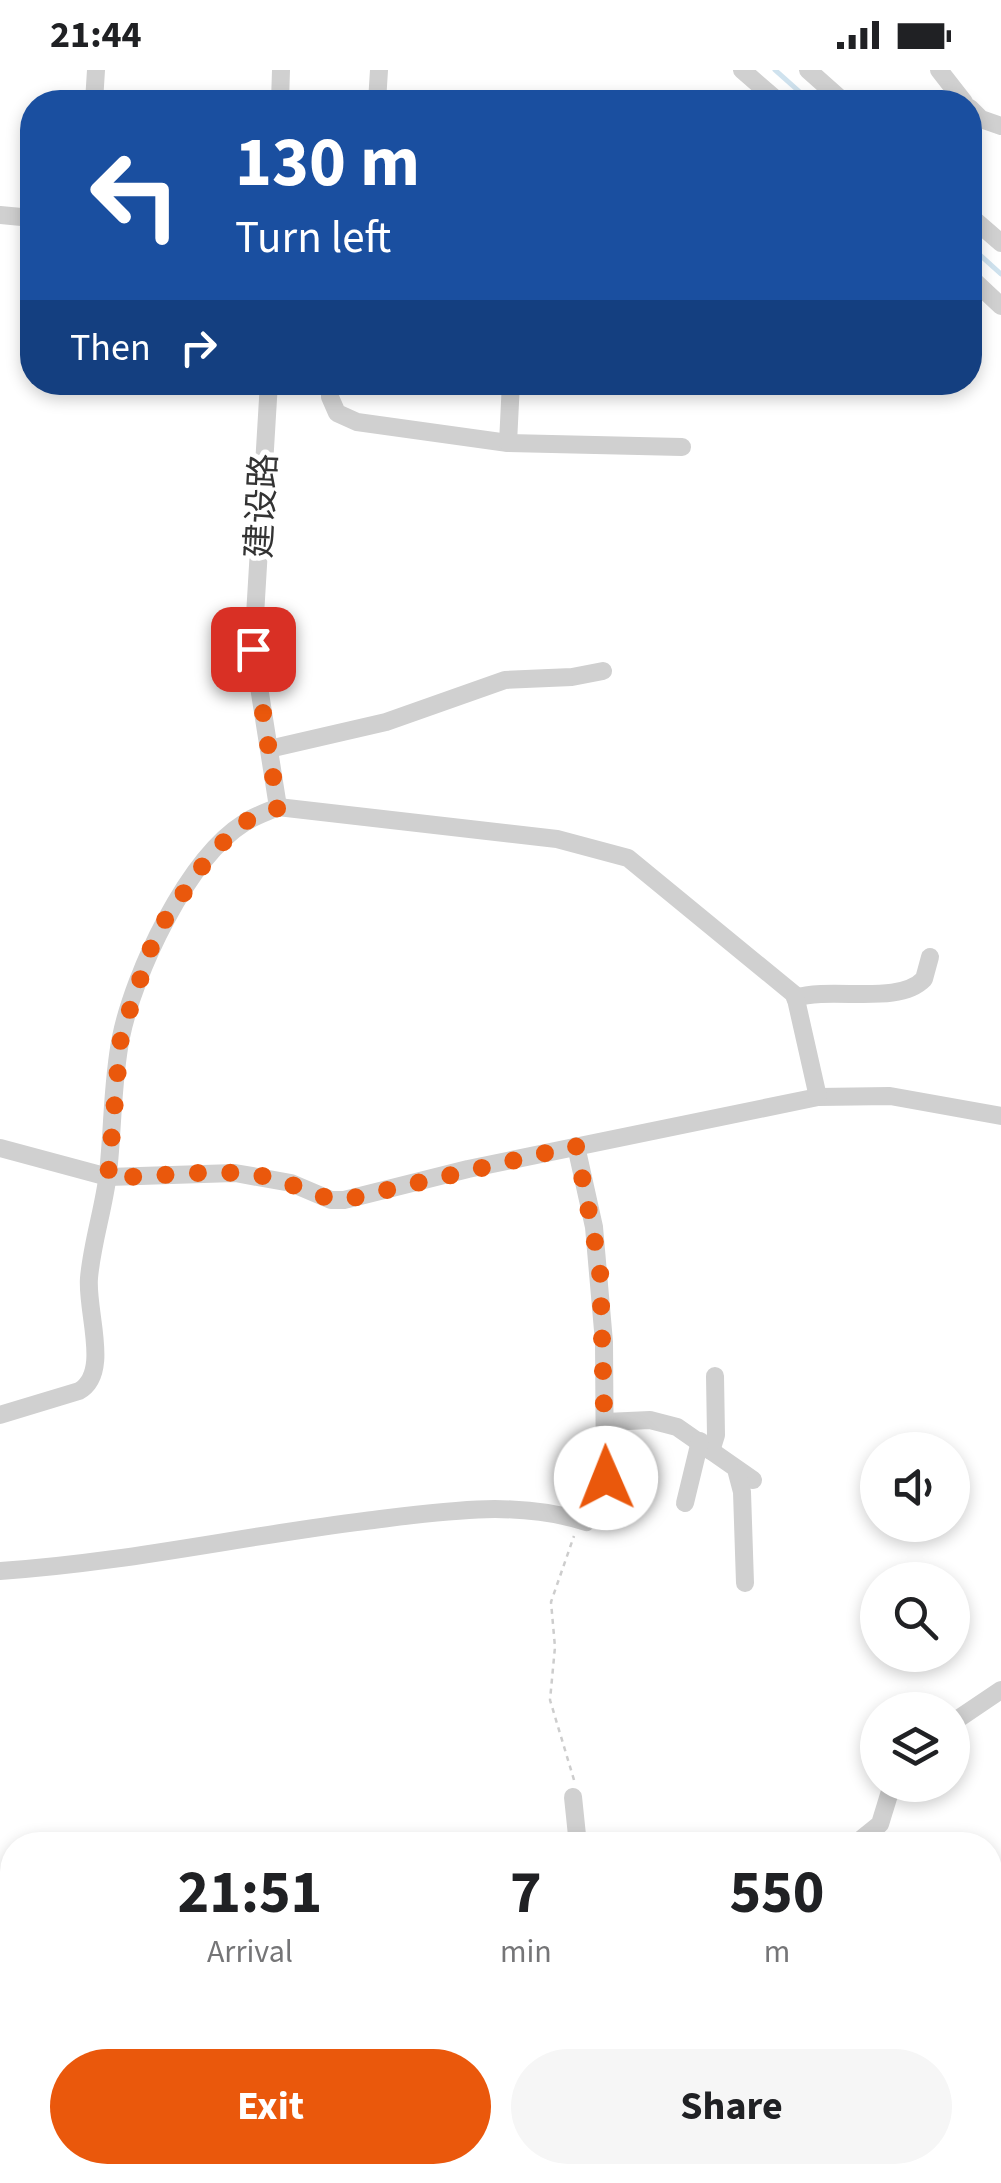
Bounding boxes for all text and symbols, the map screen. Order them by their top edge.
text: 21:44 [50,8,142,62]
text: 130 m [235,113,420,213]
icon: left [70,130,200,260]
text: Turn left [235,206,391,270]
icon: right [171,320,226,375]
text: Then [70,321,151,375]
street label: 建设路 [234,452,290,560]
pin [211,607,296,692]
icon: arrive [226,622,281,677]
position arrow [554,1426,658,1530]
map controls [860,1432,970,1802]
button: sound [860,1432,970,1542]
button: search [860,1562,970,1672]
button: layers [860,1692,970,1802]
text: 21:51 [178,1851,322,1936]
text: 7 [510,1851,542,1936]
text: 550 [729,1851,824,1936]
text: Arrival [207,1929,293,1975]
text: min [500,1929,552,1975]
text: m [764,1929,790,1975]
button: Exit [50,2049,491,2164]
button: Share [511,2049,952,2164]

